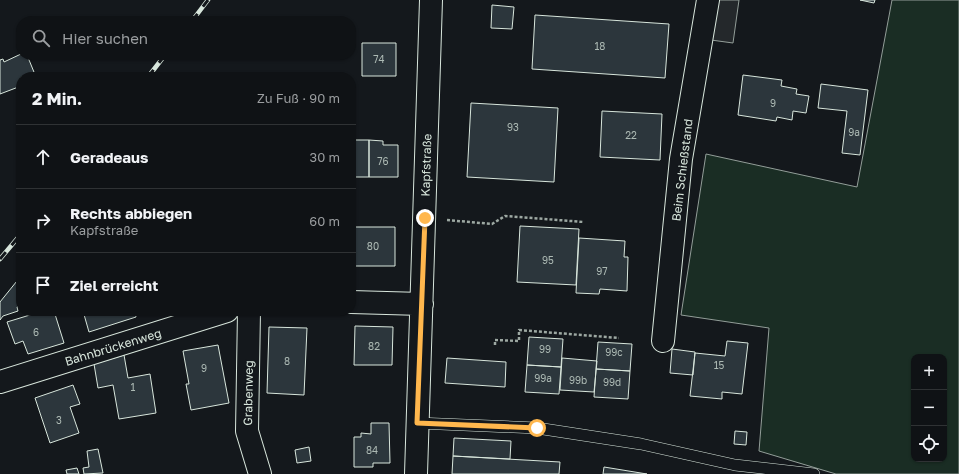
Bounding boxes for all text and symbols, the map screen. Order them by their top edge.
search box [16,16,356,60]
icon: search [30,27,52,49]
text: Hier suchen [62,29,148,47]
house number: 18 [595,40,605,52]
house number: 74 [373,53,385,65]
text: 2 Min. [32,88,82,109]
text: Zu Fuß · 90 m [257,90,340,106]
house number: 9 [770,97,776,109]
street label: Beim Schießstand [668,118,696,222]
house number: 93 [507,121,519,133]
house number: 9a [848,126,860,138]
house number: 22 [625,129,637,141]
street label: Kapfstraße [417,133,435,197]
icon: ahead [32,146,54,168]
text: Geradeaus [70,148,148,166]
text: 30 m [310,149,340,165]
house number: 76 [377,155,389,167]
text: Rechts abbiegen [70,204,192,222]
route end [416,209,434,227]
icon: right [32,210,54,232]
text: 60 m [309,213,340,229]
text: Kapfstraße [70,222,138,238]
house number: 80 [367,240,379,252]
house number: 95 [542,254,554,266]
house number: 97 [596,265,608,277]
icon: arrive [32,274,54,296]
text: Ziel erreicht [70,276,158,294]
street label: Bahnbrückenweg [63,325,163,369]
house number: 6 [33,326,39,338]
house number: 82 [368,340,380,352]
house number: 99 [539,343,551,355]
house number: 99c [605,346,623,358]
map controls [911,354,947,462]
button: + [911,354,947,390]
house number: 8 [284,355,290,367]
house number: 15 [714,359,725,371]
street label: Grabenweg [240,360,256,426]
house number: 9 [201,362,207,374]
house number: 99a [534,372,552,384]
house number: 99b [569,374,587,386]
house number: 99d [603,376,621,388]
house number: 1 [131,381,136,393]
button: − [911,390,947,426]
house number: 3 [56,414,62,426]
route start [528,419,546,437]
button: locate [911,426,947,462]
house number: 84 [366,444,378,456]

